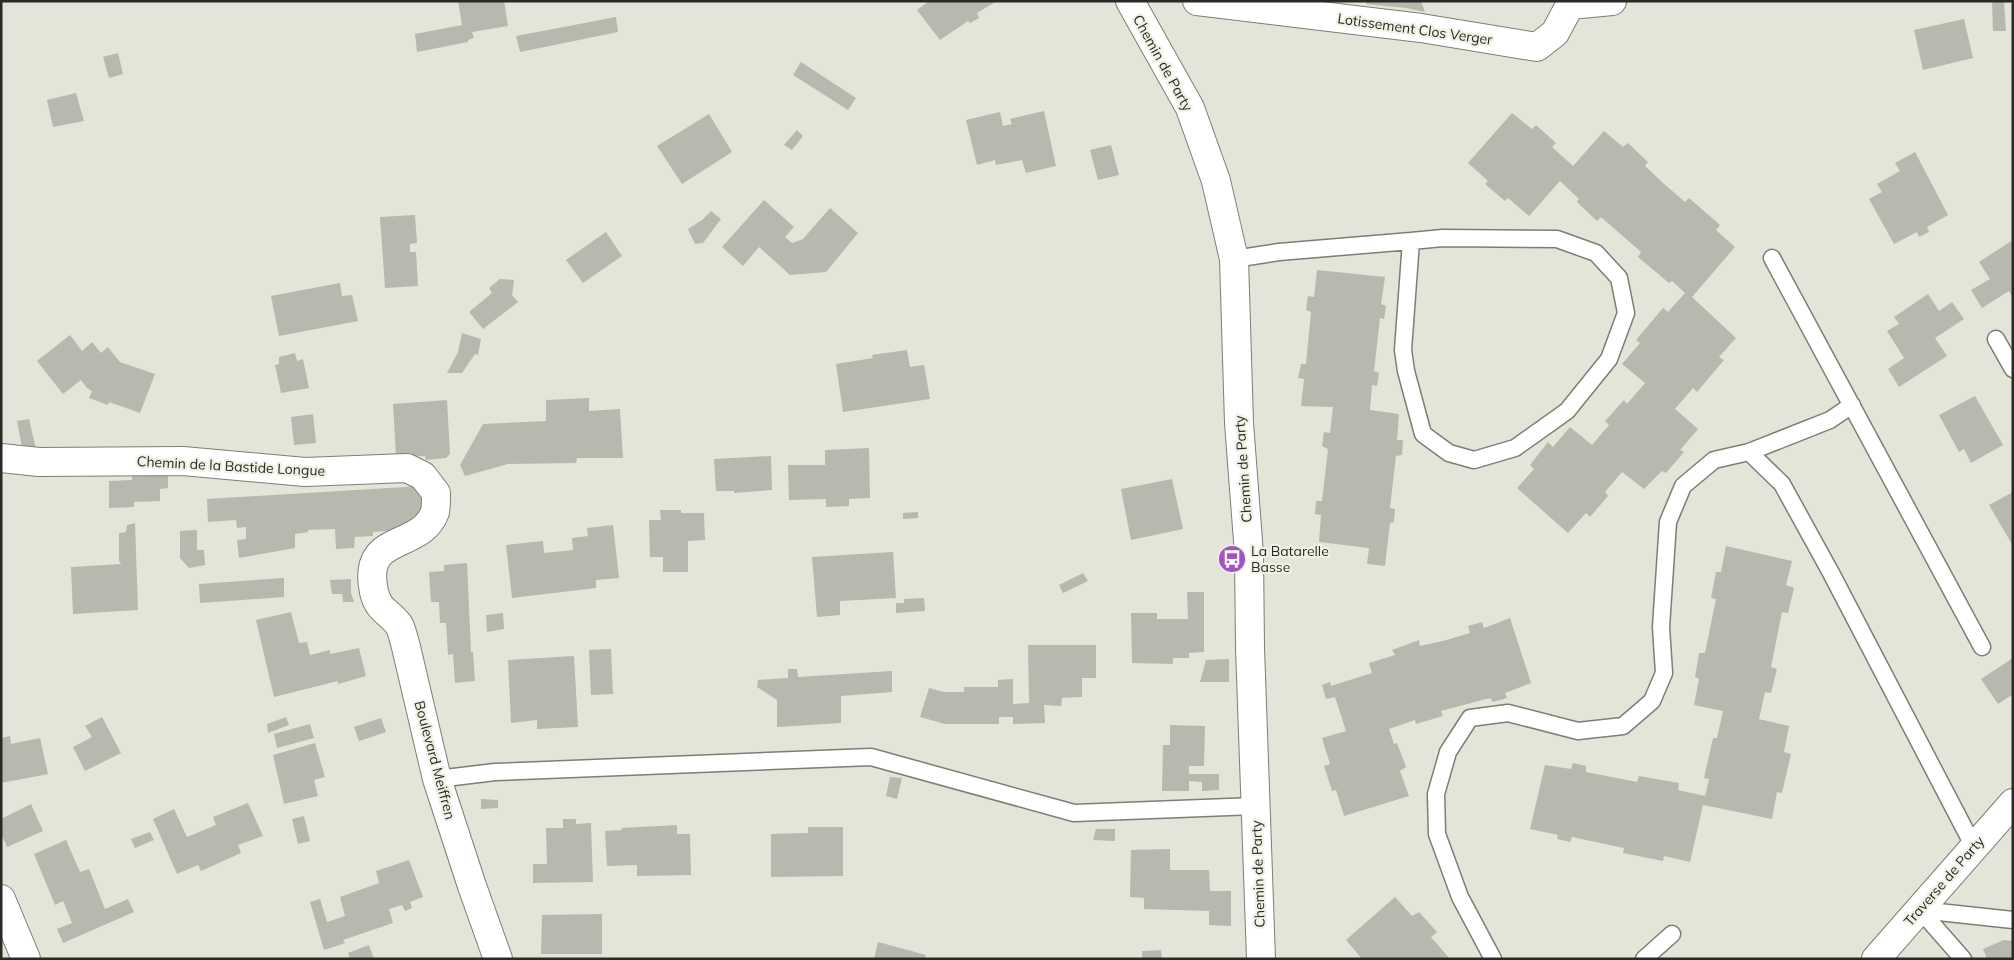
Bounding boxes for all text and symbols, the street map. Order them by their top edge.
street label: Lotissement Clos Verger [1336,9,1494,49]
street label: Chemin de Party [1129,12,1197,115]
street label: Chemin de Party [1230,414,1256,523]
street label: Chemin de la Bastide Longue [136,452,326,480]
place label: La Batarelle Basse [1251,542,1329,576]
bus stop icon: La Batarelle Basse [1217,544,1247,574]
street label: Boulevard Meiffren [410,699,460,821]
street label: Chemin de Party [1247,819,1269,928]
street label: Traverse de Party [1900,832,1988,930]

